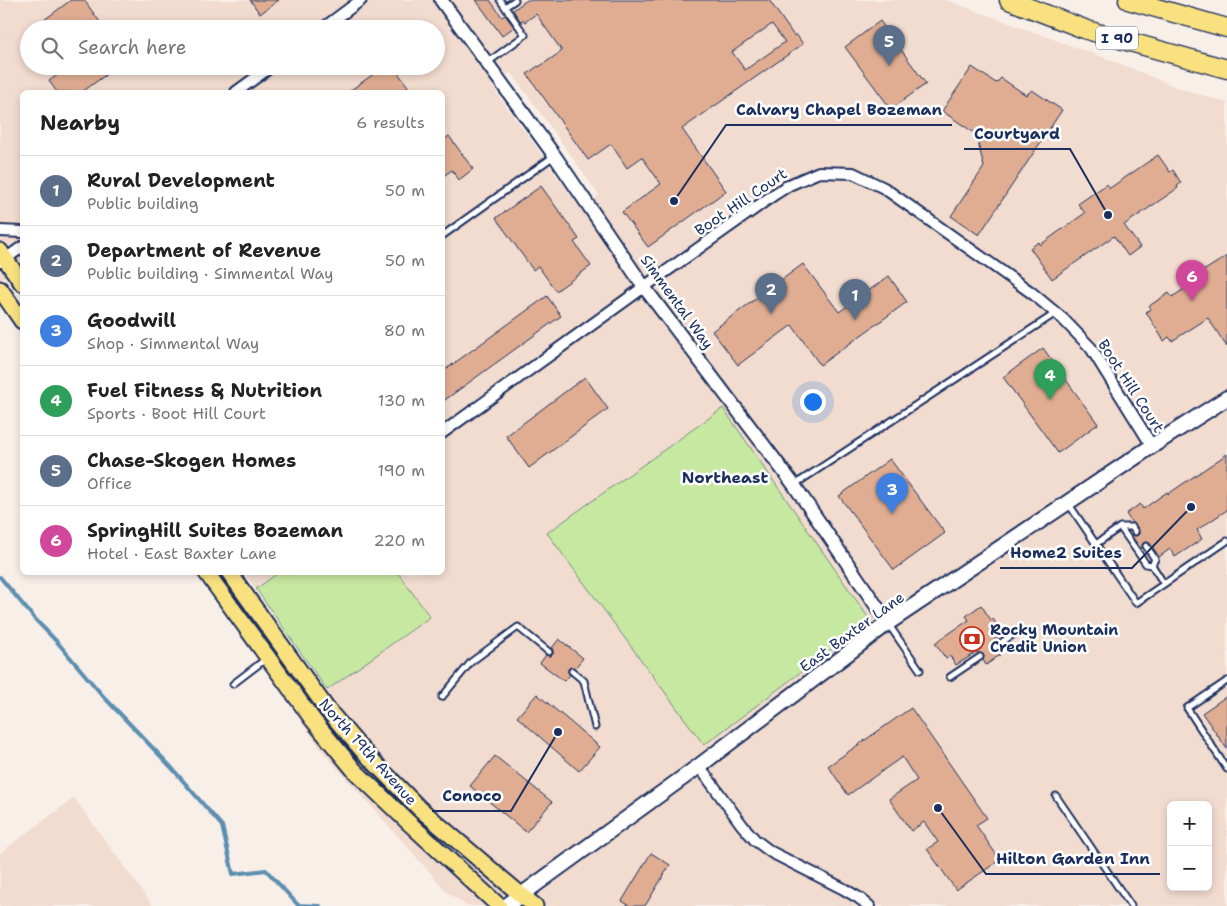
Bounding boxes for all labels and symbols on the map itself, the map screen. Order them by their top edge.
pin: 5 [873,25,905,66]
road number: I 90 [1096,26,1138,49]
callout: Calvary Chapel Bozeman [726,94,952,125]
text: Calvary Chapel Bozeman [736,99,942,120]
callout: Courtyard [964,118,1070,149]
text: Courtyard [974,123,1060,144]
street label: Boot Hill Court [691,164,791,240]
street label: Simmental Way [636,251,718,353]
pin: 6 [1176,260,1208,301]
pin: 2 [755,273,787,314]
pin: 1 [839,279,871,320]
street label: Boot Hill Court [1093,336,1169,436]
pin: 4 [1034,359,1066,400]
your location [800,389,826,415]
district label: Northeast [682,467,768,488]
pin: 3 [876,473,908,514]
callout: Home2 Suites [1000,537,1132,568]
text: Home2 Suites [1010,542,1122,563]
street label: East Baxter Lane [796,587,908,677]
place label: Rocky Mountain Credit Union [990,620,1118,657]
bank icon: Rocky Mountain Credit Union [959,626,985,652]
street label: North 19th Avenue [315,694,421,810]
callout: Conoco [432,780,511,811]
text: Conoco [442,785,502,806]
callout: Hilton Garden Inn [986,843,1160,874]
text: Hilton Garden Inn [996,848,1150,869]

